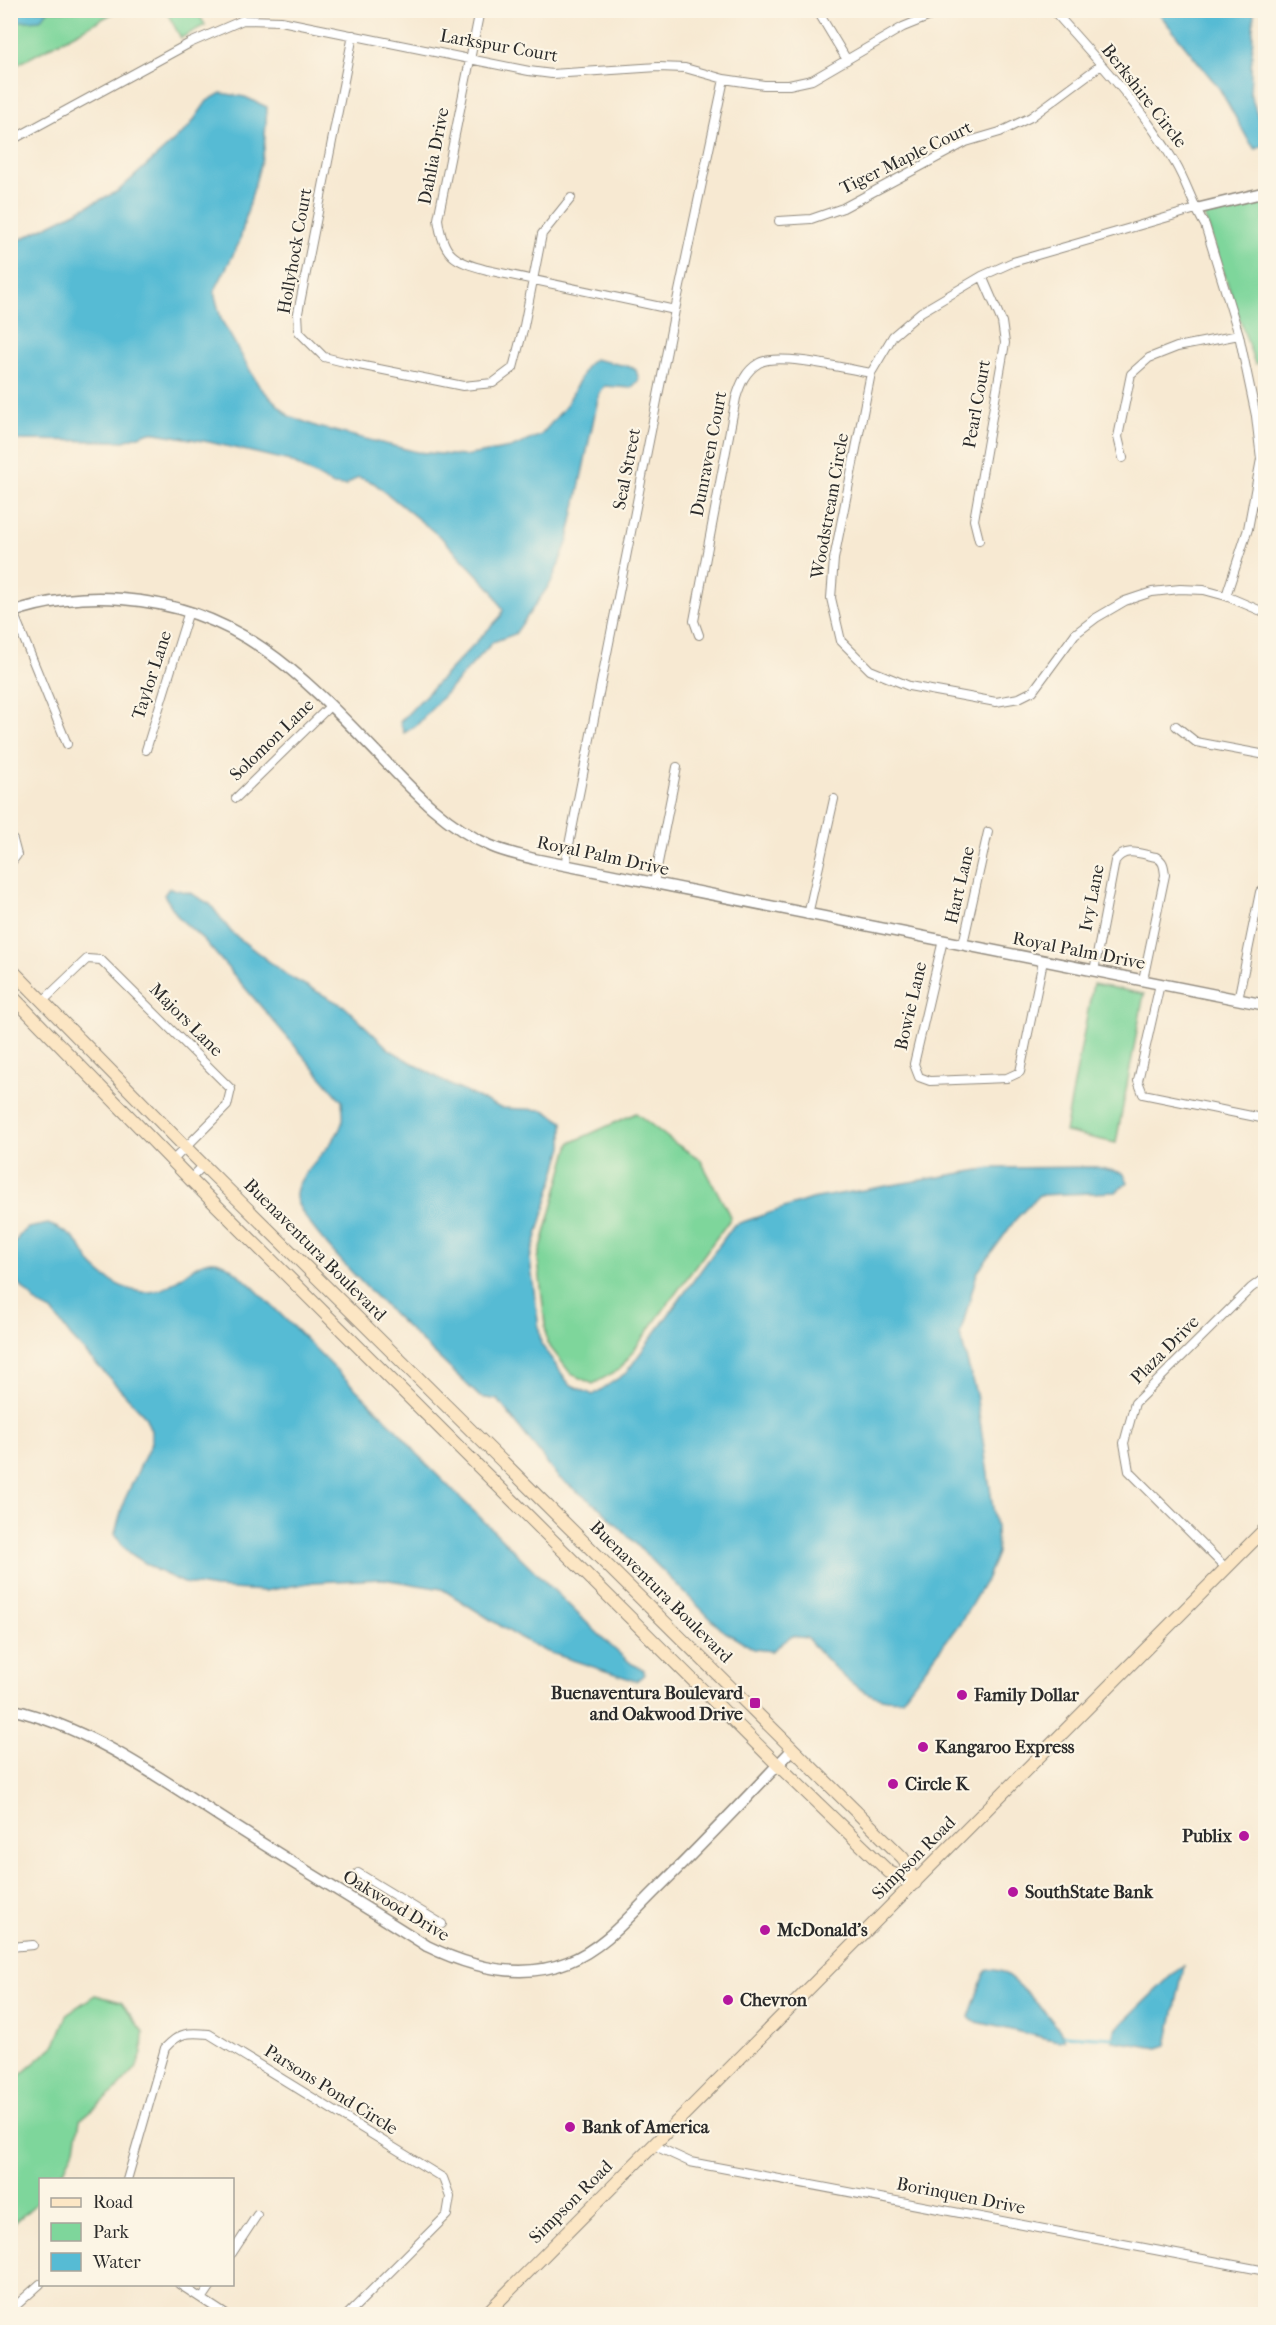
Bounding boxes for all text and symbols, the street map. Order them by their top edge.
street label: Larkspur Court [438,25,560,67]
street label: Berkshire Circle [1097,40,1191,152]
street label: Dahlia Drive [414,105,454,206]
street label: Tiger Maple Court [836,117,976,199]
street label: Hollyhock Court [274,186,317,316]
street label: Pearl Court [959,358,995,450]
street label: Dunraven Court [687,389,732,519]
street label: Seal Street [609,426,645,512]
street label: Woodstream Circle [807,431,853,582]
street label: Taylor Lane [128,628,176,722]
street label: Solomon Lane [226,695,319,785]
street label: Royal Palm Drive [535,832,671,880]
street label: Hart Lane [941,844,979,926]
street label: Ivy Lane [1075,863,1109,933]
street label: Royal Palm Drive [1011,928,1147,974]
street label: Bowie Lane [891,960,931,1052]
street label: Majors Lane [145,979,227,1061]
street label: Buenaventura Boulevard [240,1175,391,1326]
street label: Plaza Drive [1126,1311,1204,1389]
street label: Buenaventura Boulevard [586,1517,737,1668]
place label: Buenaventura Boulevard and Oakwood Drive [551,1683,744,1725]
place label: Family Dollar [973,1685,1079,1706]
marker: Family Dollar [955,1688,969,1702]
marker: Buenaventura Boulevard and Oakwood Drive [748,1696,762,1710]
place label: Kangaroo Express [935,1737,1075,1758]
marker: Kangaroo Express [916,1740,930,1754]
place label: Circle K [905,1774,970,1795]
marker: Circle K [886,1777,900,1791]
street label: Simpson Road [868,1812,960,1904]
place label: Publix [1182,1826,1233,1847]
marker: Publix [1237,1829,1251,1843]
street label: Oakwood Drive [339,1866,453,1946]
place label: SouthState Bank [1025,1882,1154,1903]
marker: SouthState Bank [1006,1885,1020,1899]
place label: McDonald's [776,1920,868,1941]
marker: McDonald's [758,1923,772,1937]
place label: Chevron [740,1990,807,2011]
marker: Chevron [721,1993,735,2007]
street label: Parsons Pond Circle [260,2040,402,2140]
place label: Bank of America [582,2117,710,2138]
marker: Bank of America [563,2120,577,2134]
street label: Simpson Road [525,2156,617,2248]
street label: Borinquen Drive [895,2173,1027,2219]
legend [39,2178,234,2286]
text: Road [93,2192,133,2213]
text: Park [93,2222,130,2243]
text: Water [92,2252,141,2273]

